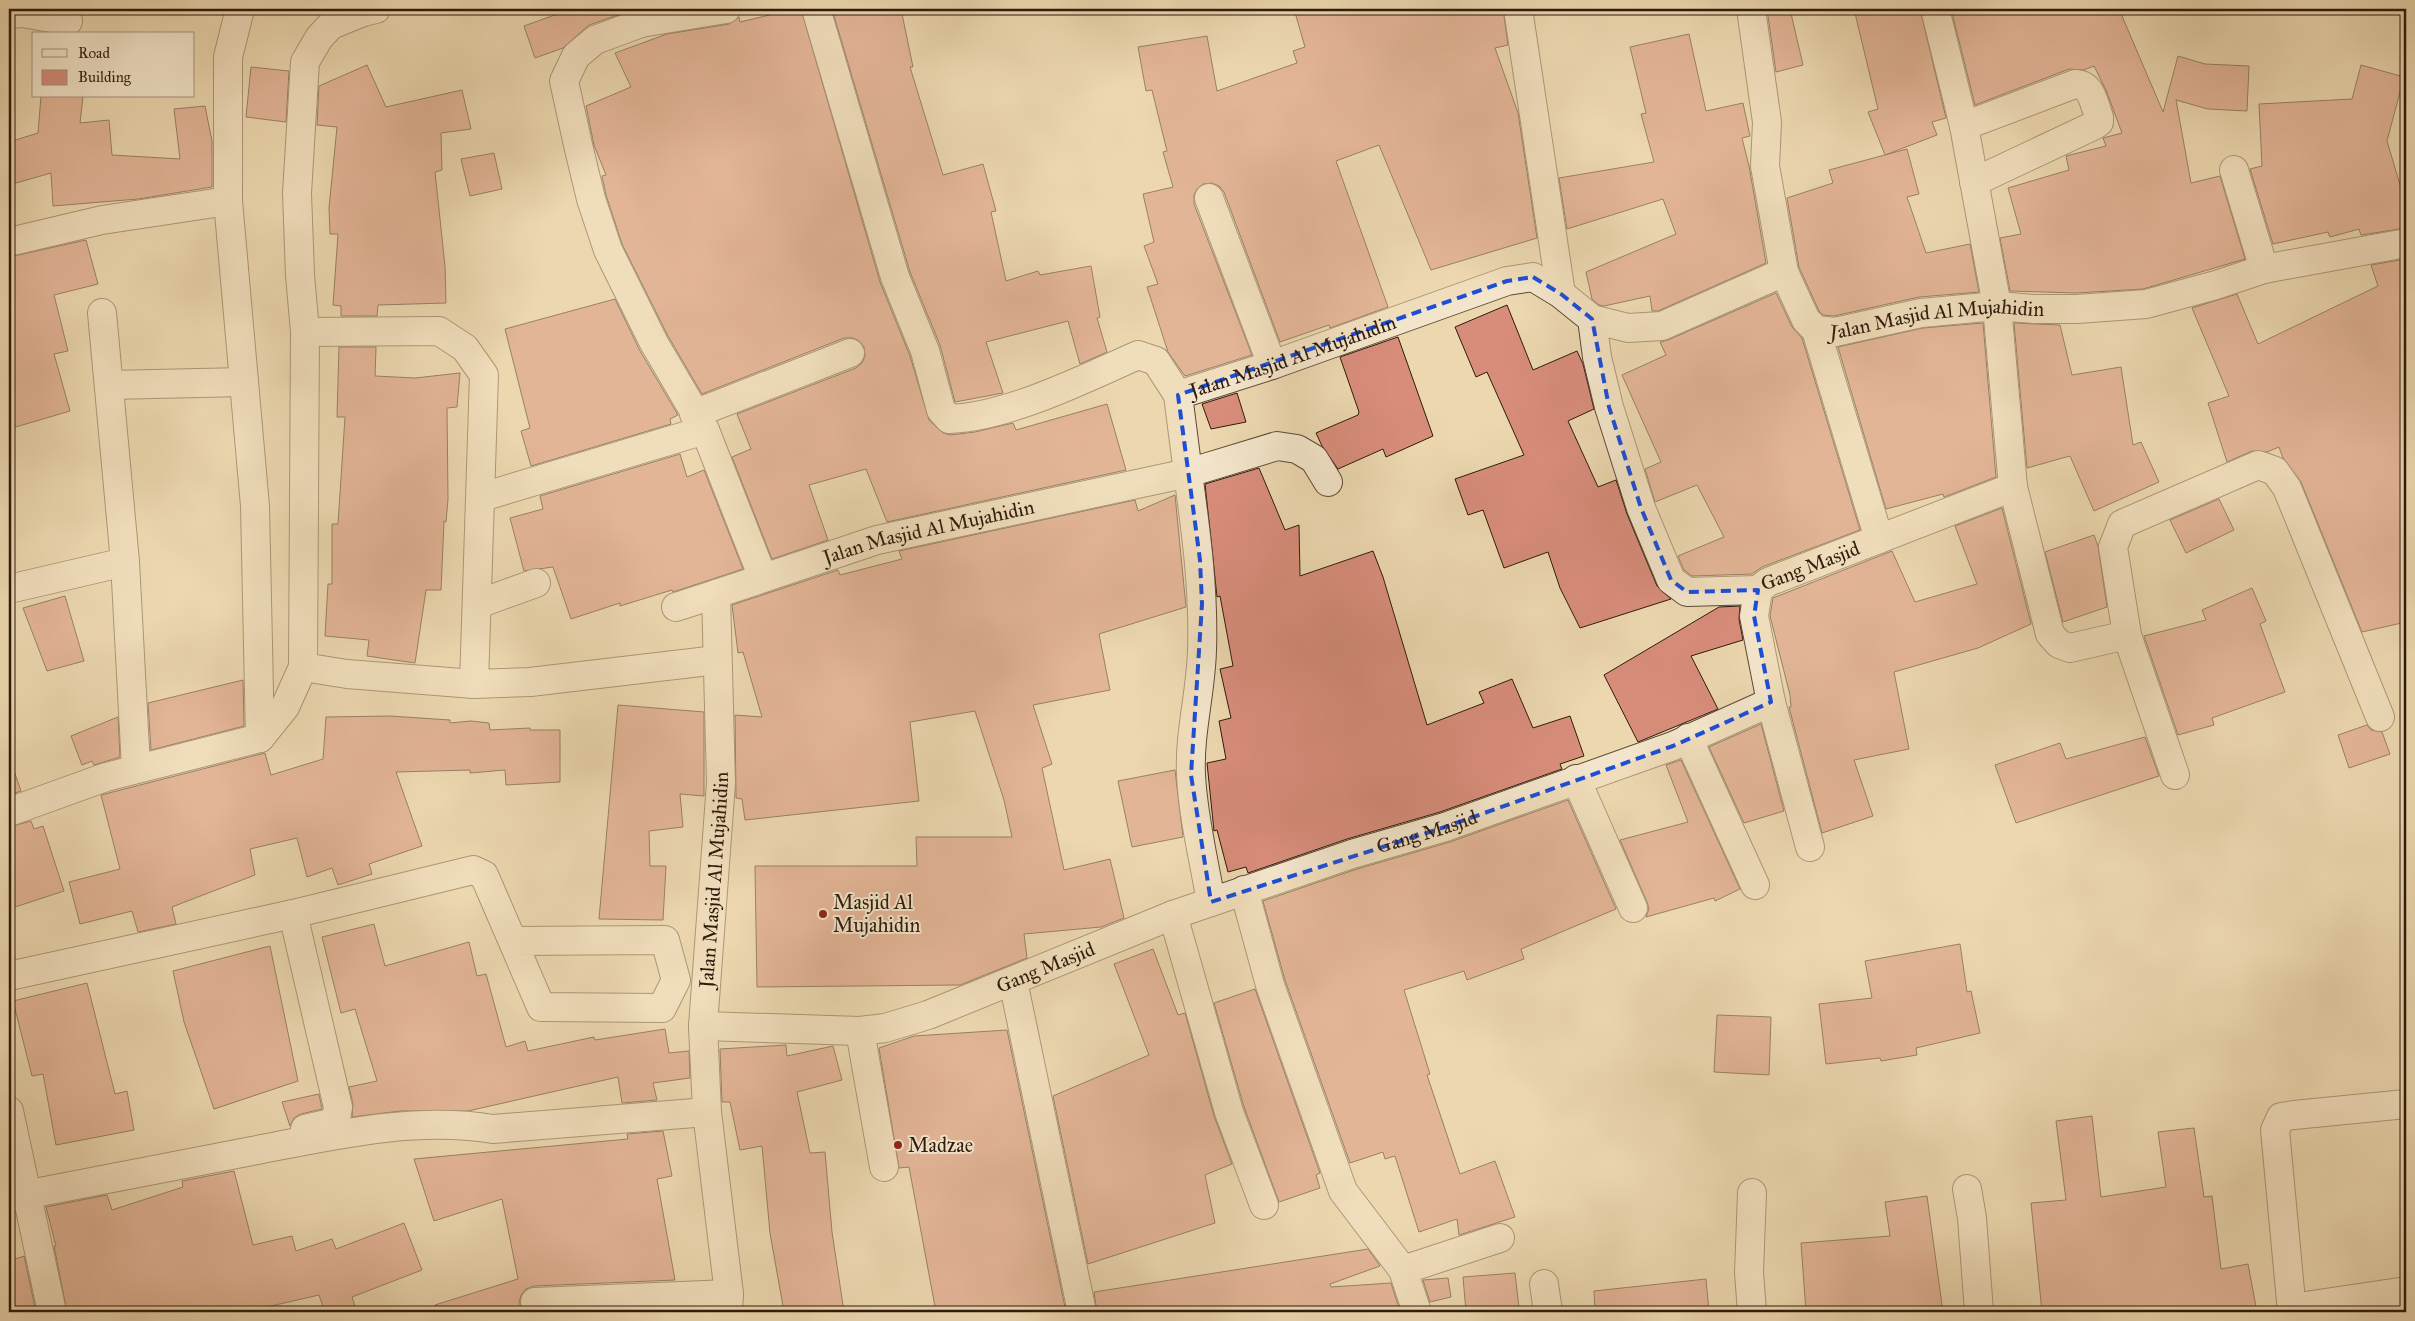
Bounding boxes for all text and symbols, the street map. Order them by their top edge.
legend [32,32,195,98]
text: Road [78,44,110,62]
text: Building [78,68,132,86]
street label: Jalan Masjid Al Mujahidin [1827,294,2044,345]
street label: Jalan Masjid Al Mujahidin [1185,310,1399,404]
street label: Jalan Masjid Al Mujahidin [818,494,1036,571]
street label: Gang Masjid [1757,536,1863,596]
street label: Jalan Masjid Al Mujahidin [694,771,733,991]
street label: Gang Masjid [1374,805,1480,858]
place label: Masjid Al Mujahidin [833,890,920,937]
marker: Masjid Al Mujahidin [817,908,829,920]
street label: Gang Masjid [993,936,1098,998]
place label: Madzae [908,1133,973,1157]
marker: Madzae [892,1139,904,1151]

